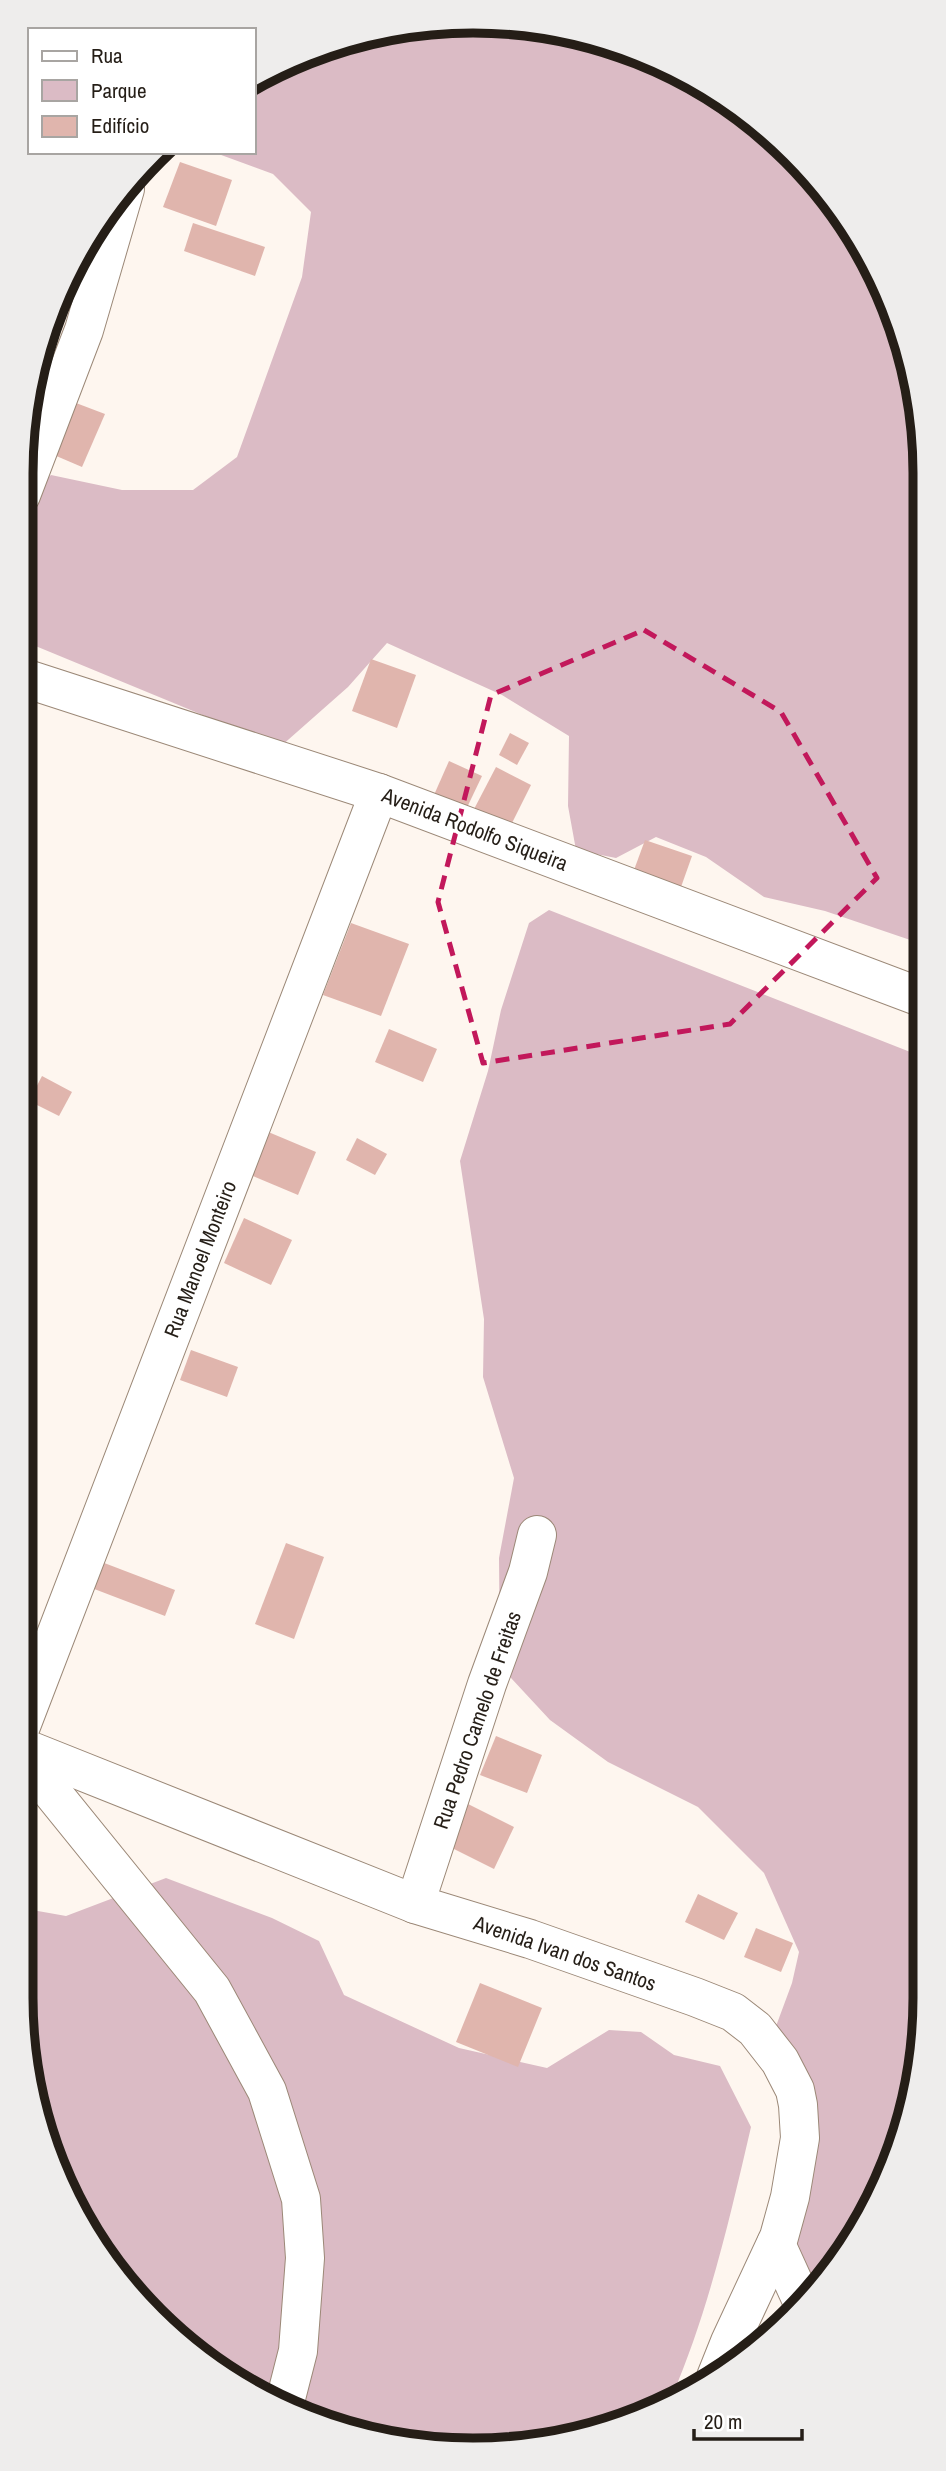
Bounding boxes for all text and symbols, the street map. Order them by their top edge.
legend [28,28,256,154]
text: Rua [91,41,123,70]
text: Parque [91,76,147,105]
text: Edifício [91,111,149,140]
street label: Avenida Rodolfo Siqueira [377,780,573,878]
street label: Rua Manoel Monteiro [157,1177,243,1341]
street label: Rua Pedro Camelo de Freitas [426,1607,528,1833]
street label: Avenida Ivan dos Santos [469,1908,660,1998]
scale bar [694,2398,802,2442]
text: 20 m [704,2407,742,2436]

